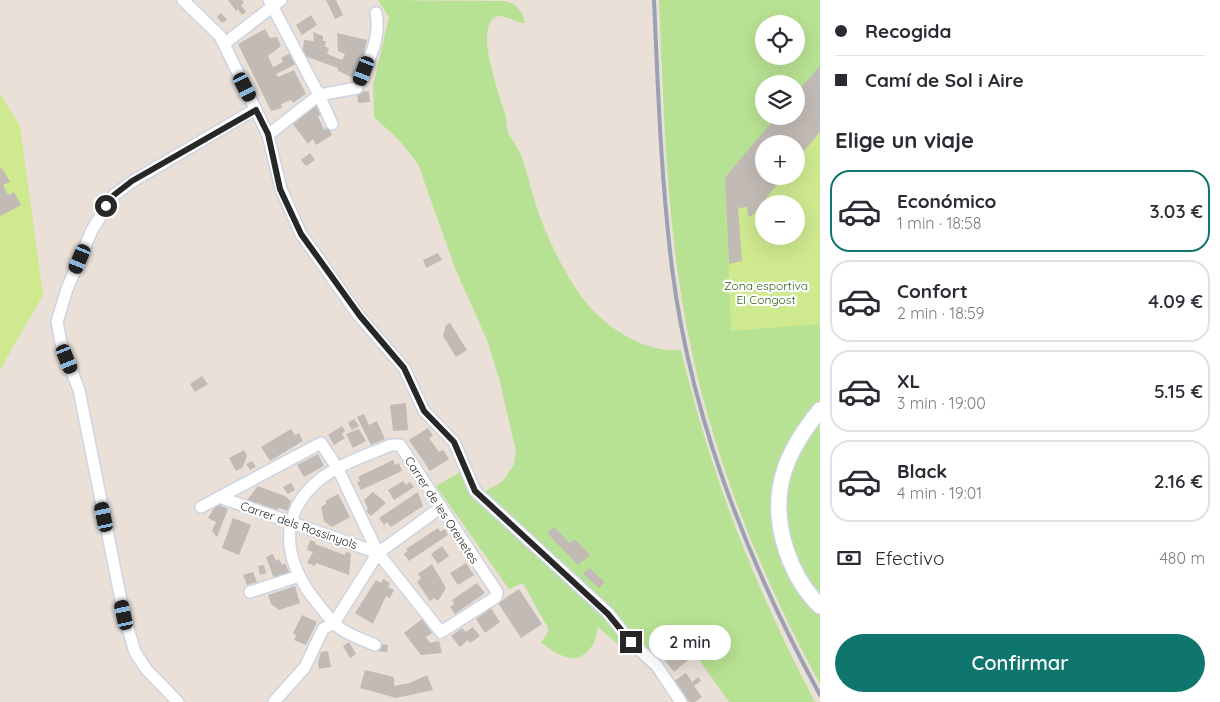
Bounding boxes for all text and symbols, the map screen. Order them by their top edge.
map controls [755,15,805,245]
button: locate [755,15,805,65]
text: Recogida [865,19,951,43]
car [351,54,376,88]
text: Camí de Sol i Aire [865,68,1024,92]
car [231,70,258,104]
button: layers [755,75,805,125]
text: Elige un viaje [835,126,974,154]
button: + [755,135,805,185]
icon: car [837,189,882,234]
text: Económico [897,189,996,213]
route start [95,195,117,217]
button: − [755,195,805,245]
text: 3.03 € [1149,199,1203,223]
text: 1 min · 18:58 [897,213,981,233]
car [67,242,92,276]
park label: Zona esportiva El Congost [724,278,808,307]
icon: car [837,279,882,324]
text: Confort [897,279,968,303]
text: 4.09 € [1148,289,1203,313]
text: 2 min · 18:59 [897,303,985,323]
car [54,342,79,376]
icon: car [837,369,882,414]
text: XL [897,369,920,393]
text: 5.15 € [1154,379,1203,403]
text: 3 min · 19:00 [897,393,986,413]
street label: Carrer de les Orenetes [402,454,482,567]
icon: car [837,459,882,504]
text: Black [897,459,947,483]
text: 2.16 € [1154,469,1203,493]
text: 4 min · 19:01 [897,483,982,503]
street label: Carrer dels Rossinyols [239,498,360,552]
car [93,501,114,533]
icon: cash [835,544,863,572]
text: Efectivo [875,546,944,570]
text: 480 m [1159,548,1205,568]
car [113,599,134,631]
callout: 2 min [648,624,731,660]
route end [620,631,642,653]
text: 2 min [669,632,711,652]
button: Confirmar [835,634,1205,692]

